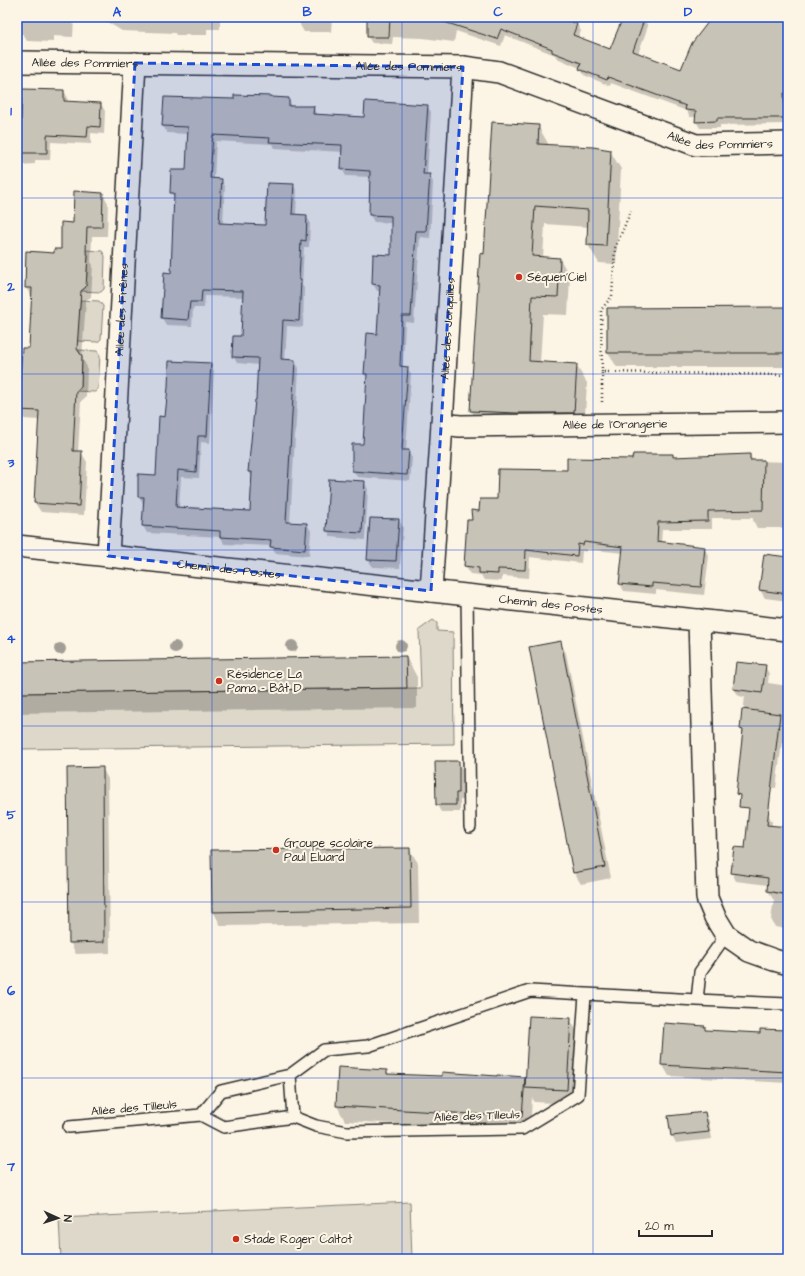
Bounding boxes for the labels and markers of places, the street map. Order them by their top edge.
place label: Séquen'Ciel [527,269,587,286]
marker: Séquen'Ciel [514,272,524,282]
place label: Résidence La Pama - Bât D [227,666,302,697]
marker: Résidence La Pama - Bât D [214,676,224,686]
place label: Groupe scolaire Paul Eluard [284,835,374,866]
marker: Groupe scolaire Paul Eluard [271,845,281,855]
place label: Stade Roger Caltot [244,1231,353,1249]
marker: Stade Roger Caltot [231,1234,241,1244]

